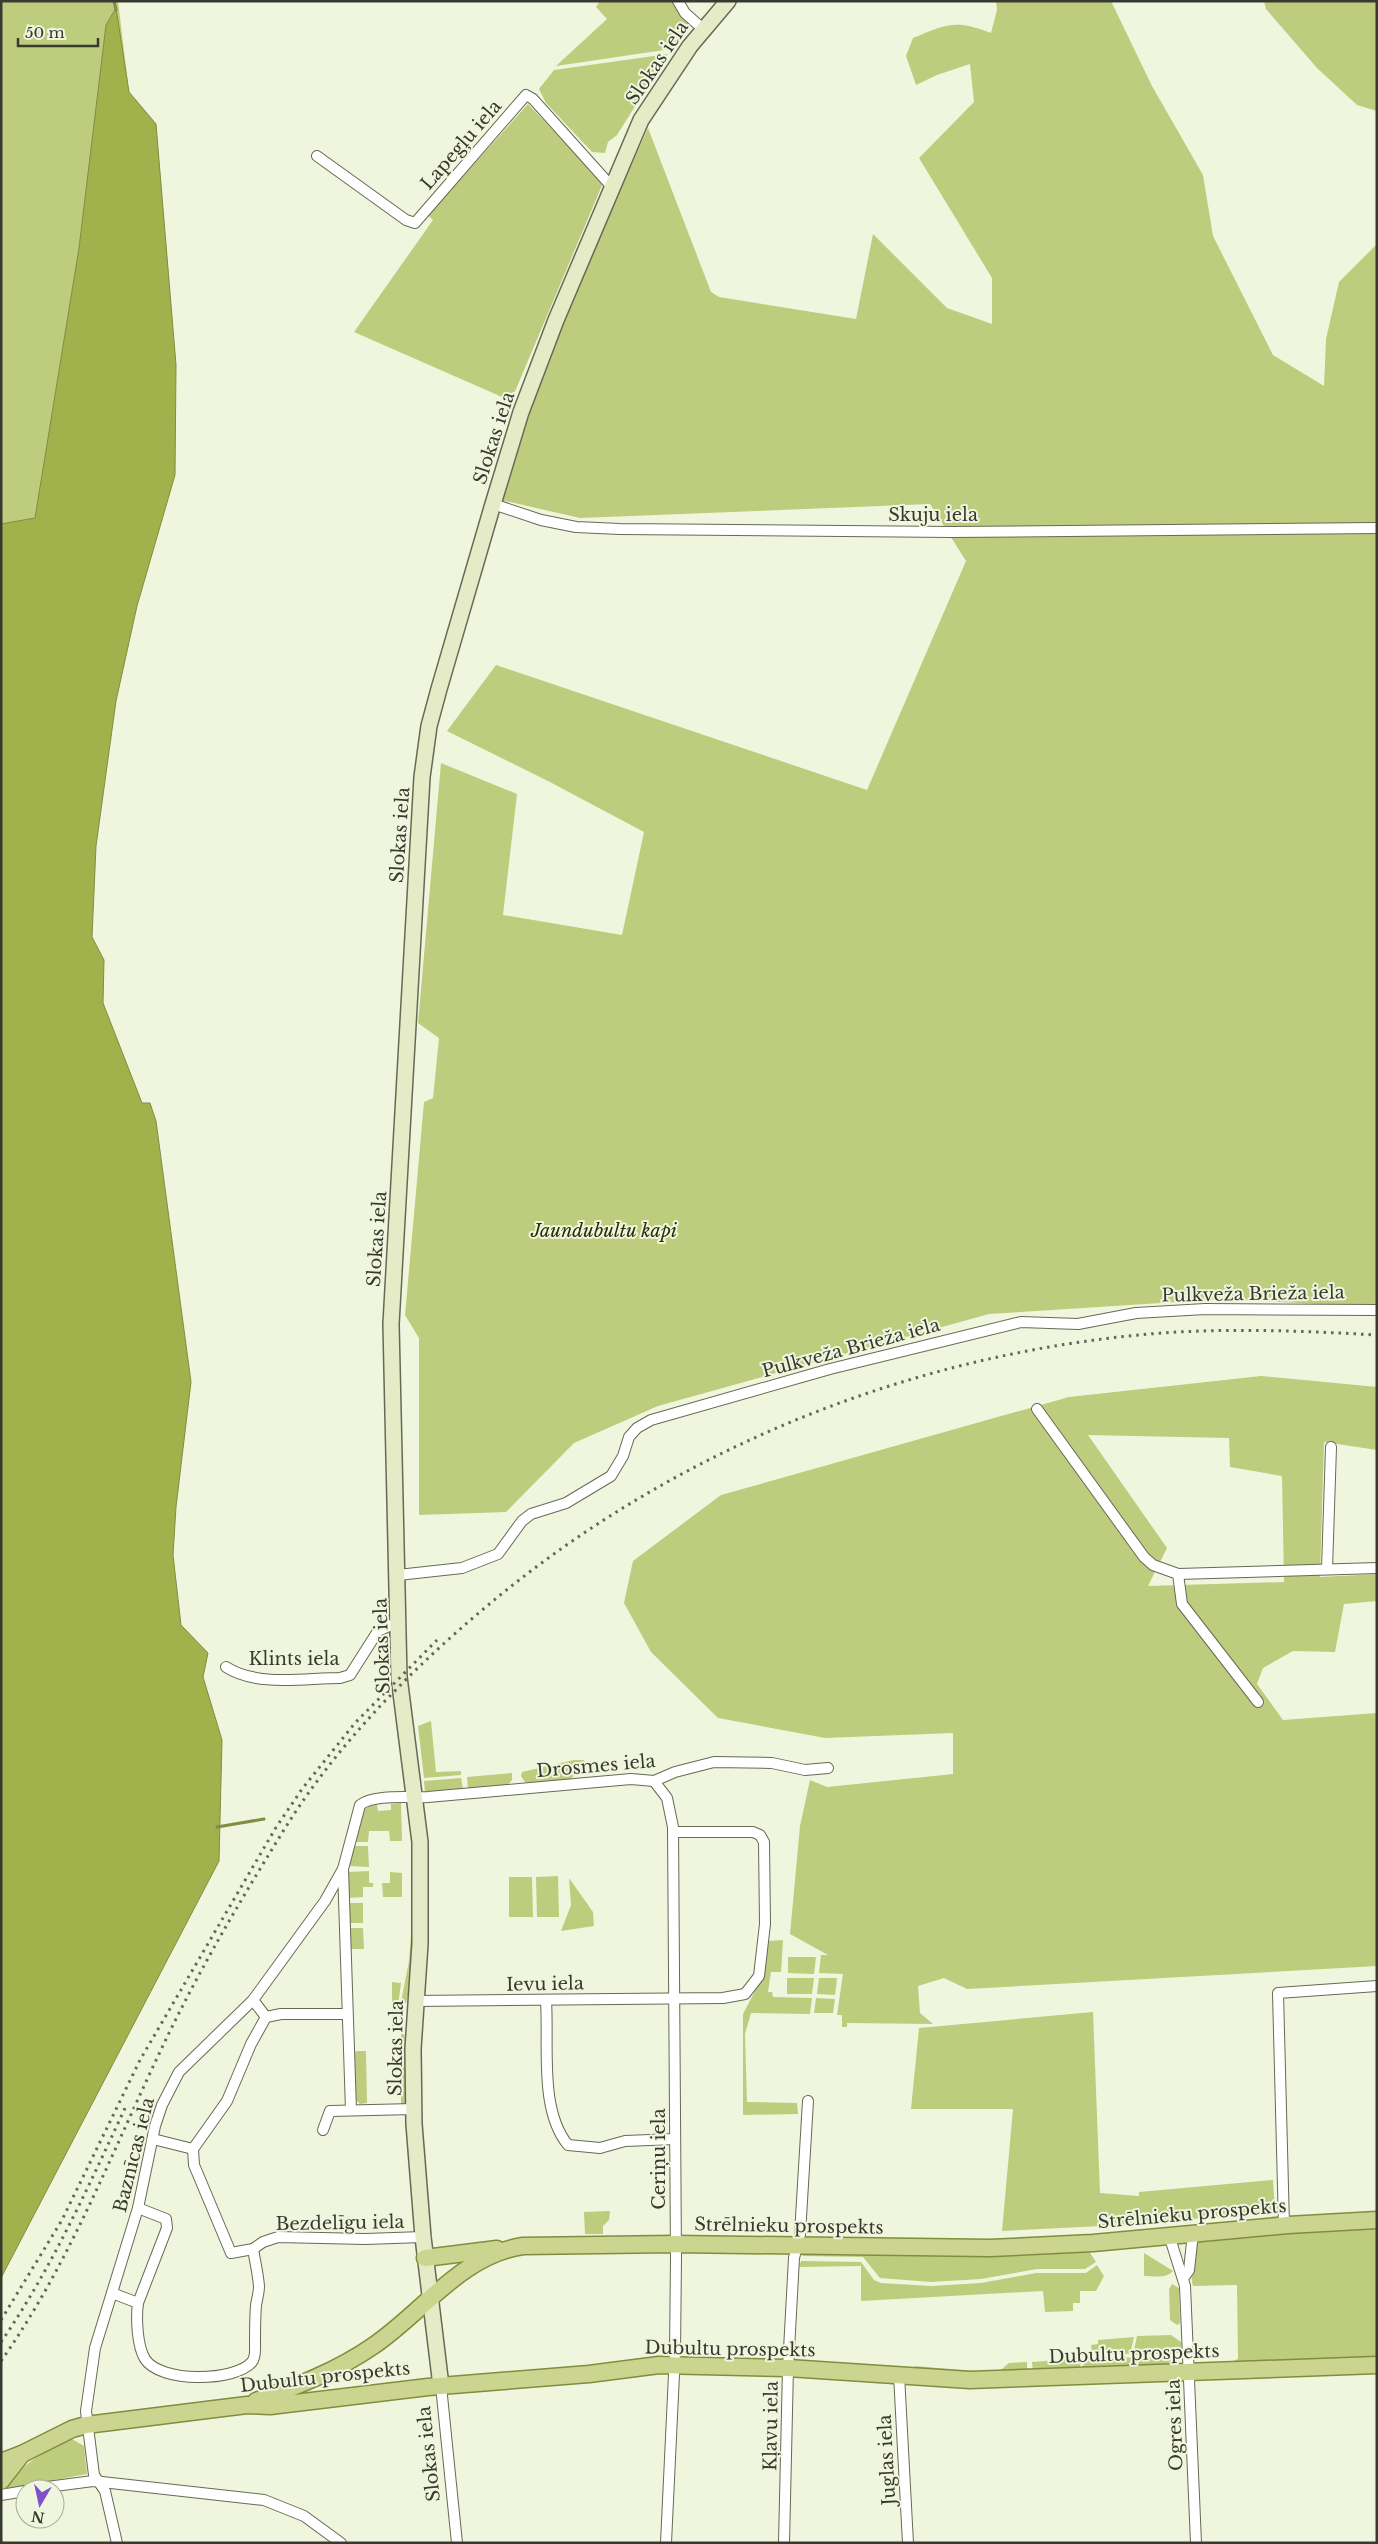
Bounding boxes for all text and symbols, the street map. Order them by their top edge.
scale bar [18,15,98,47]
street label: Slokas iela [621,17,693,109]
text: 50 m [25,23,65,42]
street label: Lapegļu iela [416,96,506,194]
street label: Slokas iela [469,389,519,487]
street label: Skuju iela [888,504,978,526]
street label: Slokas iela [386,786,414,884]
street label: Slokas iela [363,1190,391,1288]
park label: Jaundubultu kapi [530,1220,678,1242]
street label: Pulkveža Brieža iela [1161,1281,1345,1307]
street label: Pulkveža Brieža iela [760,1314,942,1382]
street label: Slokas iela [369,1598,395,1694]
street label: Klints iela [249,1648,339,1670]
street label: Drosmes iela [536,1750,657,1782]
street label: Ievu iela [506,1972,584,1996]
street label: Slokas iela [384,2000,408,2096]
street label: Baznīcas iela [109,2095,159,2215]
street label: Ceriņu iela [648,2108,670,2210]
street label: Strēlnieku prospekts [1097,2195,1287,2233]
street label: Bezdelīgu iela [275,2211,405,2235]
street label: Strēlnieku prospekts [694,2213,884,2239]
street label: Dubultu prospekts [644,2337,816,2361]
street label: Dubultu prospekts [1048,2340,1220,2368]
street label: Dubultu prospekts [239,2357,411,2397]
street label: Ogres iela [1162,2379,1188,2471]
street label: Kļavu iela [759,2381,783,2471]
street label: Slokas iela [413,2405,445,2503]
street label: Juglas iela [874,2414,900,2508]
north arrow [15,2479,65,2529]
text: N [30,2507,46,2527]

